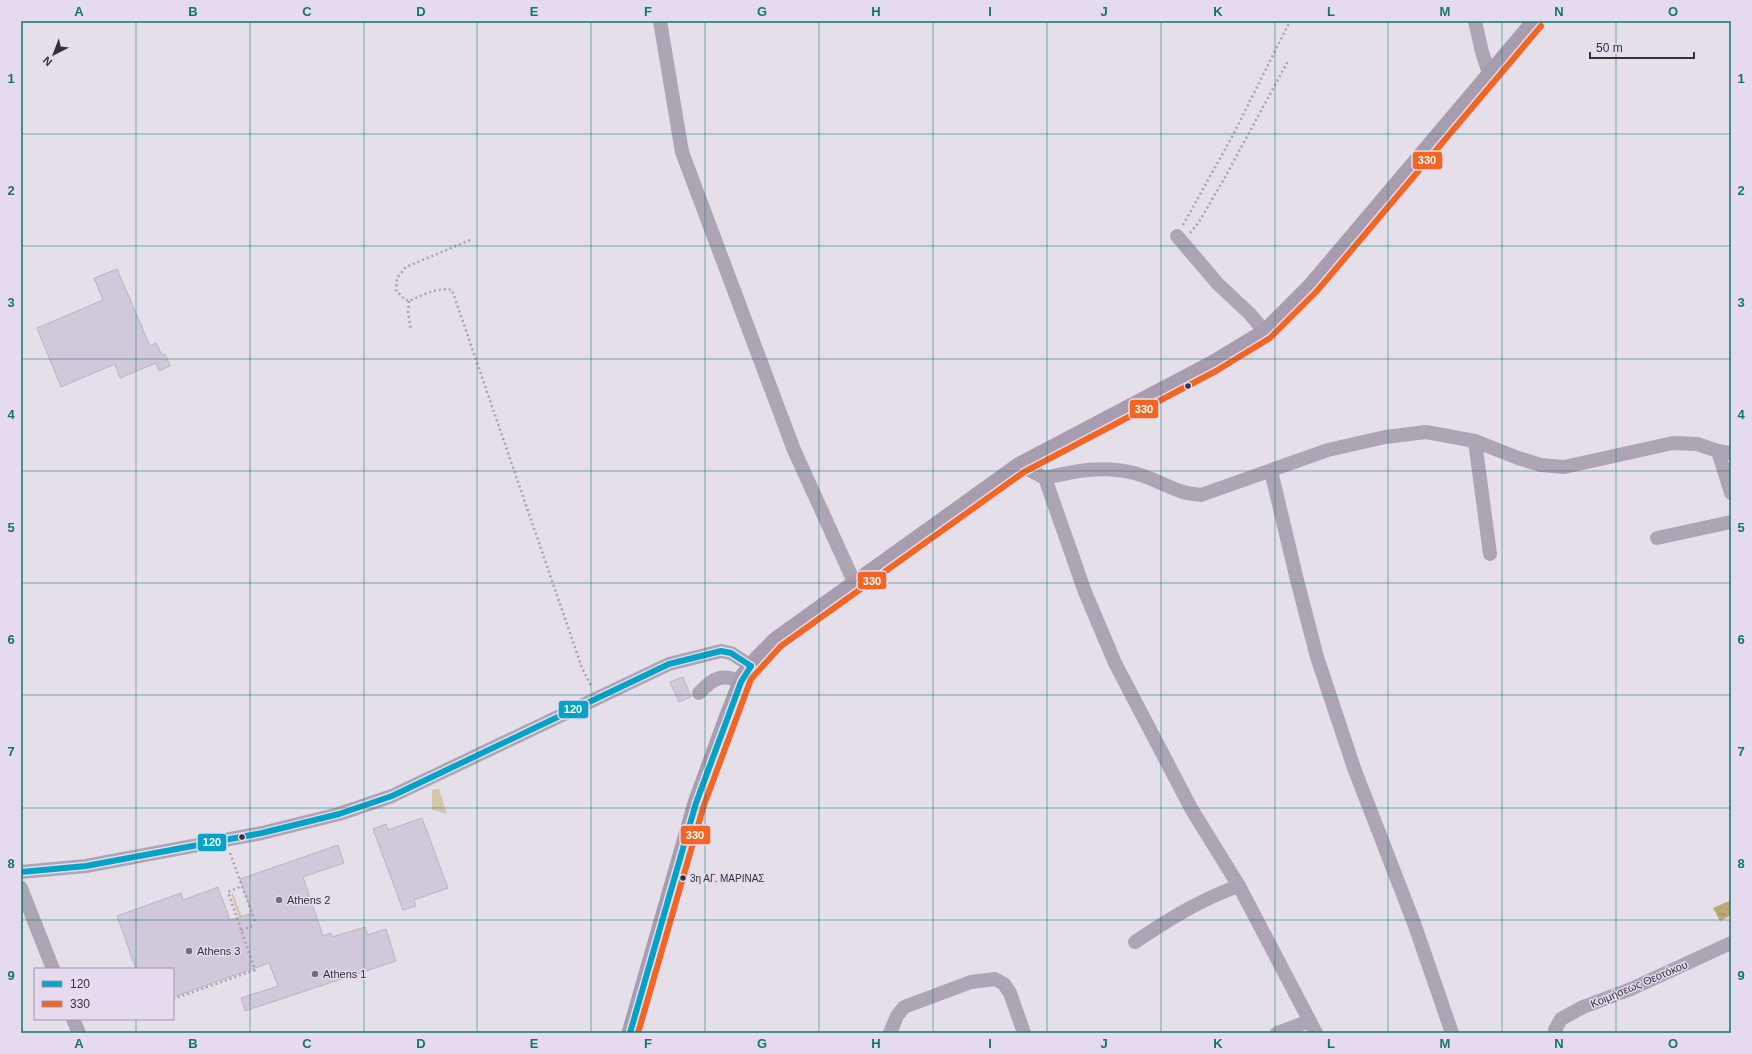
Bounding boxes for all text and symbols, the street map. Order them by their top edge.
text: A [74,4,84,19]
text: B [188,4,198,19]
text: C [302,4,312,19]
text: D [416,4,426,19]
text: E [530,4,539,19]
text: F [644,4,652,19]
text: G [757,4,767,19]
text: H [871,4,881,19]
text: I [988,4,992,19]
text: J [1100,4,1108,19]
text: K [1213,4,1223,19]
text: L [1327,4,1335,19]
text: M [1440,4,1450,19]
text: N [1554,4,1564,19]
text: O [1668,4,1678,19]
north arrow [34,34,74,74]
scale bar [1590,34,1694,60]
text: 50 m [1596,41,1623,55]
text: N [40,54,54,69]
text: 1 [7,71,15,86]
text: 1 [1737,71,1745,86]
line badge: 330 [1412,151,1443,170]
text: 330 [1418,154,1436,166]
text: 2 [7,183,15,198]
text: 2 [1737,183,1745,198]
text: 3 [7,295,15,310]
text: 3 [1737,295,1745,310]
unlabelled marker [1183,381,1193,391]
line badge: 330 [1129,399,1159,419]
text: 330 [1135,403,1153,415]
text: 4 [7,407,15,422]
text: 4 [1737,407,1745,422]
text: 5 [7,520,15,535]
text: 5 [1737,520,1745,535]
line badge: 330 [857,571,887,590]
text: 330 [863,575,881,587]
text: 6 [7,632,15,647]
text: 6 [1737,632,1745,647]
line badge: 120 [558,700,589,719]
text: 120 [564,703,582,715]
text: 7 [7,744,15,759]
text: 7 [1737,744,1745,759]
line badge: 330 [680,825,711,845]
text: 330 [686,829,704,841]
unlabelled marker [237,832,247,842]
line badge: 120 [197,833,227,852]
text: 120 [203,836,221,848]
text: 8 [7,856,15,871]
text: 8 [1737,856,1745,871]
marker: 3η ΑΓ. ΜΑΡΙΝΑΣ [678,873,688,883]
place label: 3η ΑΓ. ΜΑΡΙΝΑΣ [690,873,765,884]
place label: Athens 2 [287,894,330,906]
marker: Athens 2 [274,895,284,905]
place label: Athens 3 [197,945,240,957]
marker: Athens 3 [184,946,194,956]
street label: Κοιμήσεως Θεοτόκου [1589,958,1689,1010]
text: 9 [7,968,15,983]
legend [34,968,174,1020]
place label: Athens 1 [323,968,366,980]
text: 9 [1737,968,1745,983]
marker: Athens 1 [310,969,320,979]
text: 120 [70,977,90,991]
text: 330 [70,997,90,1011]
text: A [74,1036,84,1051]
text: B [188,1036,198,1051]
text: C [302,1036,312,1051]
text: D [416,1036,426,1051]
text: E [530,1036,539,1051]
text: F [644,1036,652,1051]
text: G [757,1036,767,1051]
text: H [871,1036,881,1051]
text: I [988,1036,992,1051]
text: J [1100,1036,1108,1051]
text: K [1213,1036,1223,1051]
text: L [1327,1036,1335,1051]
text: M [1440,1036,1450,1051]
text: N [1554,1036,1564,1051]
text: O [1668,1036,1678,1051]

